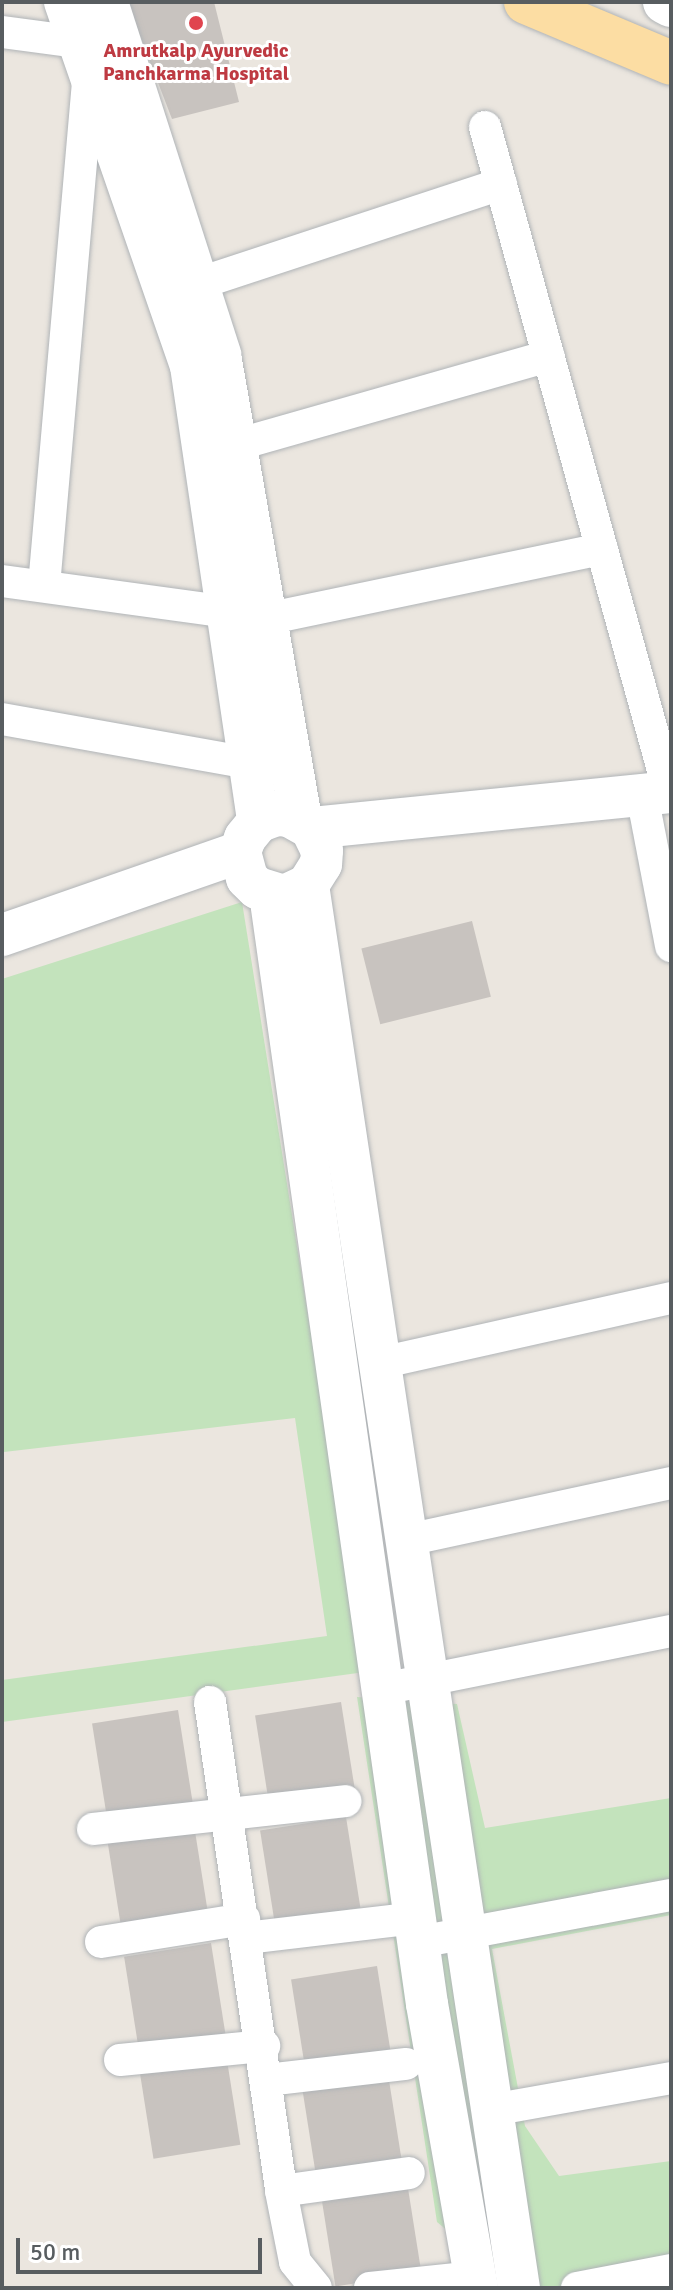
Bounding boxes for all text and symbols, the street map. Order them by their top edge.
marker: Amrutkalp Ayurvedic Panchkarma Hospital [185,12,207,34]
place label: Amrutkalp Ayurvedic Panchkarma Hospital [103,38,289,85]
scale bar [20,2222,266,2272]
text: 50 m [30,2237,80,2267]

